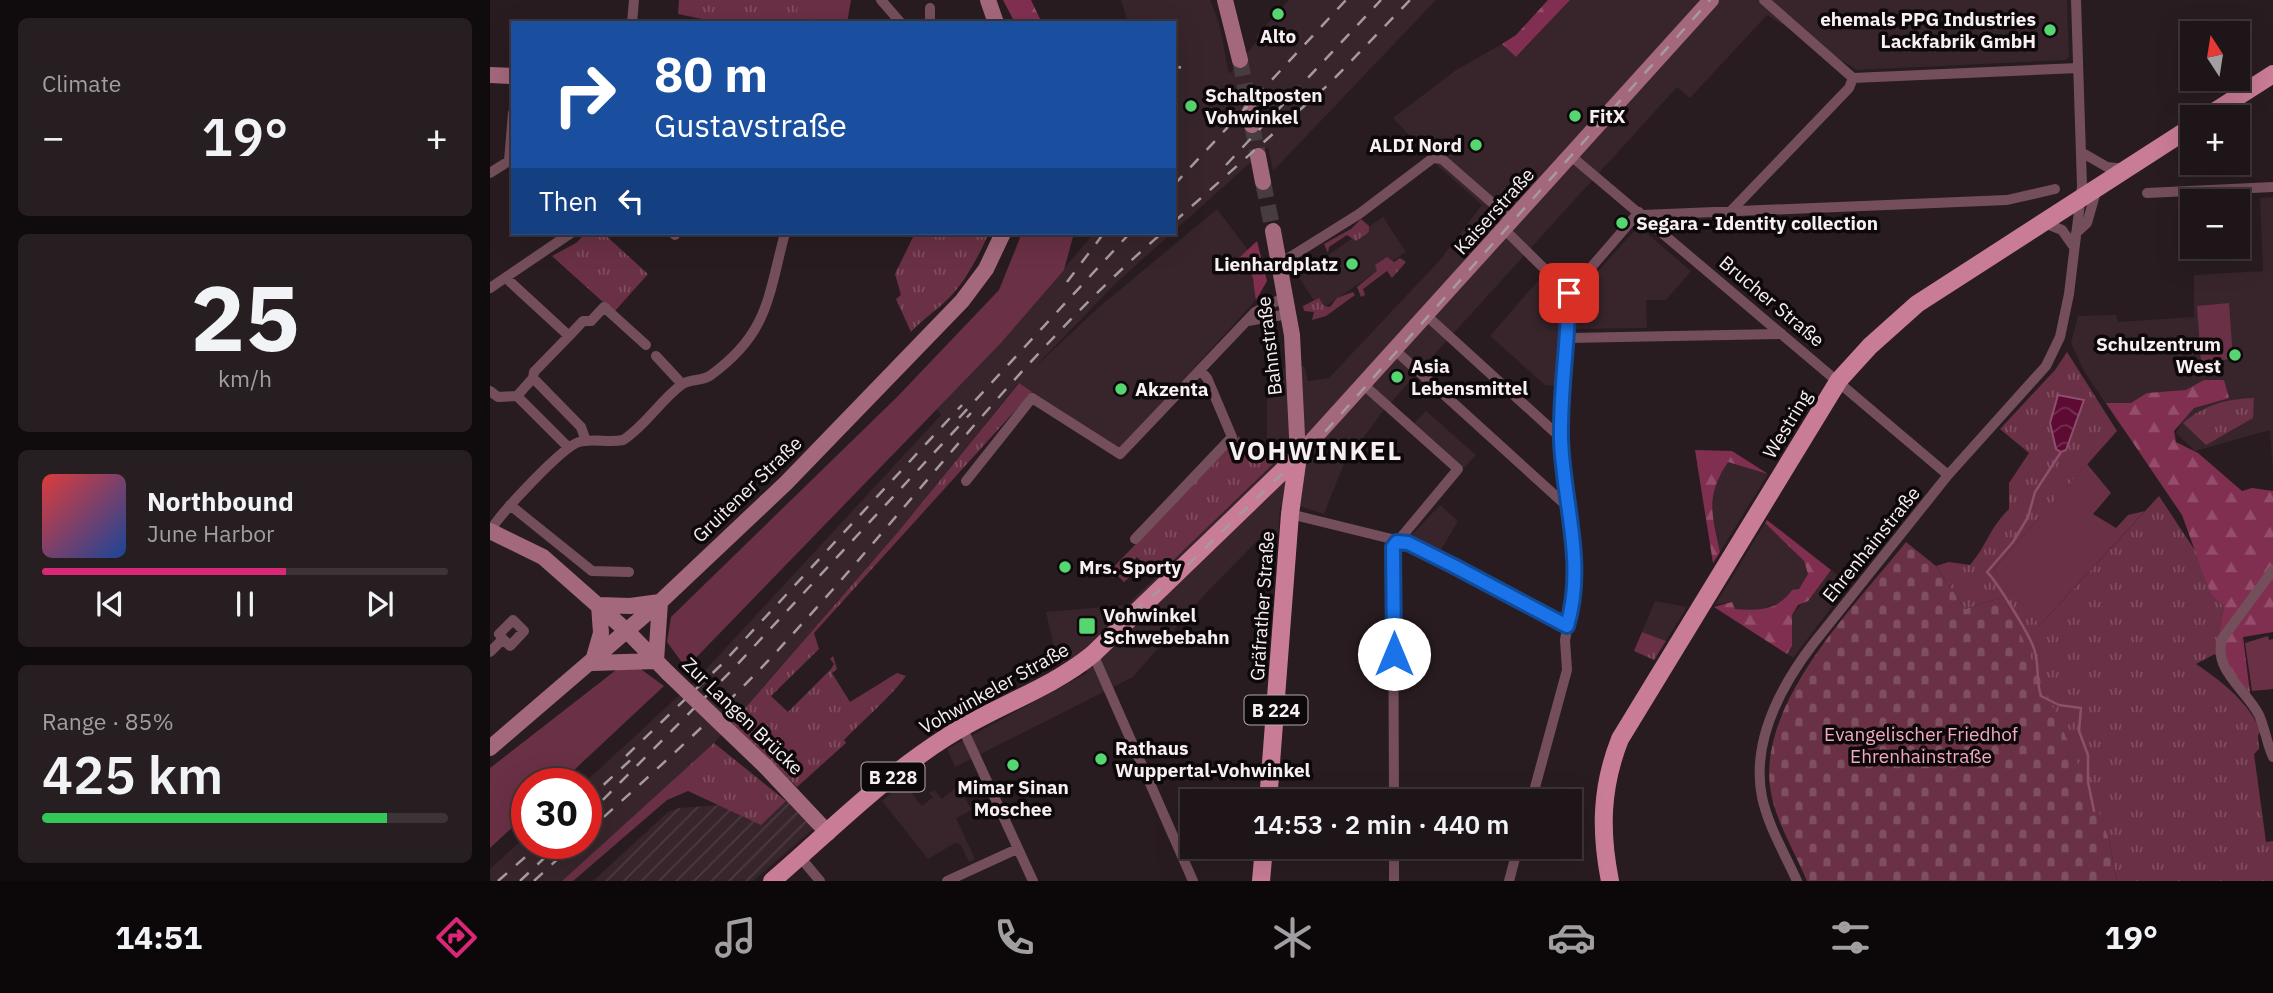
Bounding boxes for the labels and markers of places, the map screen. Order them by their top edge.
marker: Alto [1270,6,1286,22]
place label: ehemals PPG Industries Lackfabrik GmbH [1820,7,2036,53]
marker: ehemals PPG Industries Lackfabrik GmbH [2042,22,2058,38]
place label: Alto [1260,24,1297,48]
place label: Schaltposten Vohwinkel [1205,83,1323,129]
marker: Schaltposten Vohwinkel [1183,98,1199,114]
place label: FitX [1589,104,1626,128]
marker: FitX [1567,108,1583,124]
place label: ALDI Nord [1369,133,1462,157]
marker: ALDI Nord [1468,137,1484,153]
place label: Segara - Identity collection [1636,211,1878,235]
marker: Segara - Identity collection [1614,215,1630,231]
place label: Lienhardplatz [1214,252,1338,276]
marker: Lienhardplatz [1344,256,1360,272]
pin [1539,263,1599,323]
place label: Schulzentrum West [2096,332,2221,378]
marker: Schulzentrum West [2227,347,2243,363]
place label: Asia Lebensmittel [1411,354,1528,400]
marker: Asia Lebensmittel [1389,369,1405,385]
place label: Akzenta [1135,377,1209,401]
marker: Akzenta [1113,381,1129,397]
place label: Mrs. Sporty [1079,555,1182,579]
marker: Mrs. Sporty [1057,559,1073,575]
place label: Vohwinkel Schwebebahn [1103,603,1230,649]
marker: Vohwinkel Schwebebahn [1077,616,1097,636]
place label: Rathaus Wuppertal-Vohwinkel [1115,736,1311,782]
marker: Rathaus Wuppertal-Vohwinkel [1093,751,1109,767]
marker: Mimar Sinan Moschee [1005,757,1021,773]
place label: Mimar Sinan Moschee [957,775,1069,821]

